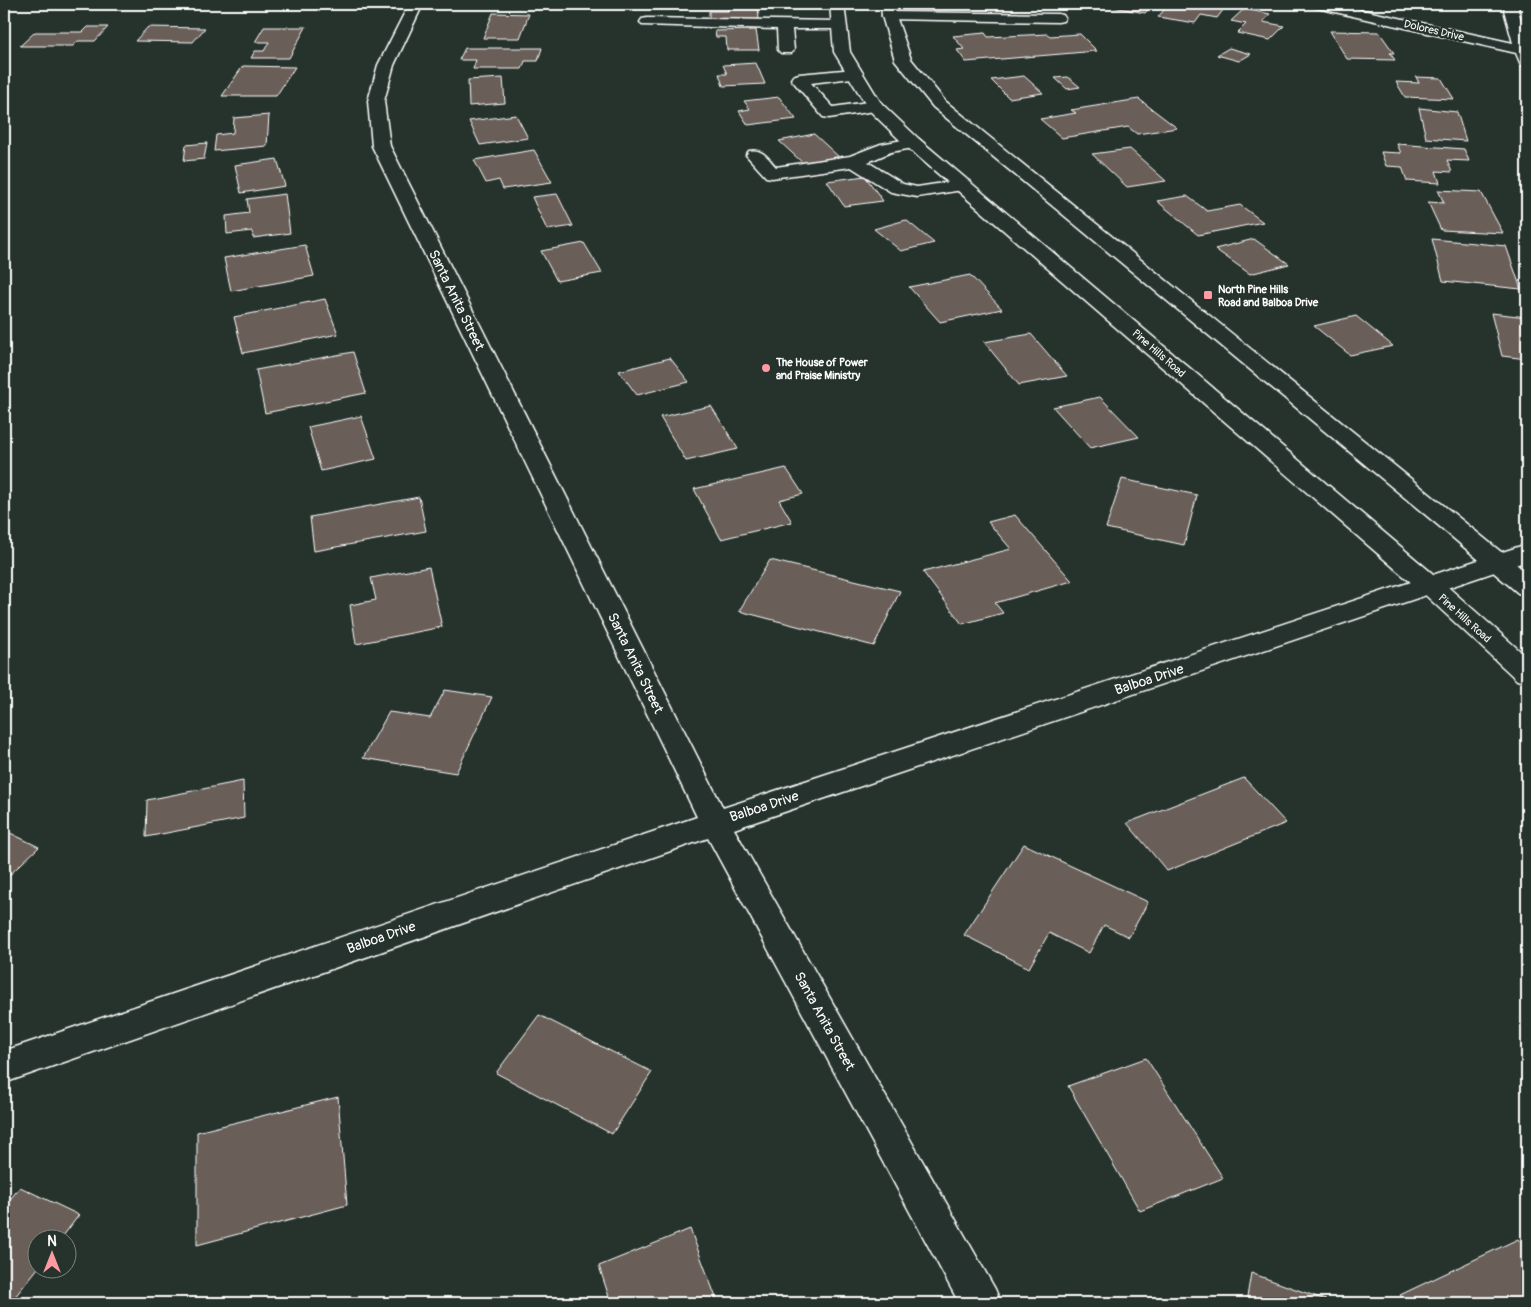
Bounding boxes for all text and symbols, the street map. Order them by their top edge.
street label: Dolores Drive [1403,17,1466,44]
street label: Santa Anita Street [425,247,488,354]
place label: North Pine Hills Road and Balboa Drive [1218,283,1319,309]
marker: North Pine Hills Road and Balboa Drive [1202,289,1214,301]
street label: Pine Hills Road [1129,327,1188,380]
place label: The House of Power and Praise Ministry [775,356,869,382]
marker: The House of Power and Praise Ministry [760,362,772,374]
street label: Pine Hills Road [1436,591,1494,645]
street label: Santa Anita Street [604,610,667,717]
street label: Balboa Drive [1112,660,1186,699]
street label: Balboa Drive [727,787,801,826]
street label: Balboa Drive [345,918,418,957]
street label: Santa Anita Street [790,969,859,1074]
north arrow [28,1230,78,1280]
text: N [47,1233,57,1250]

